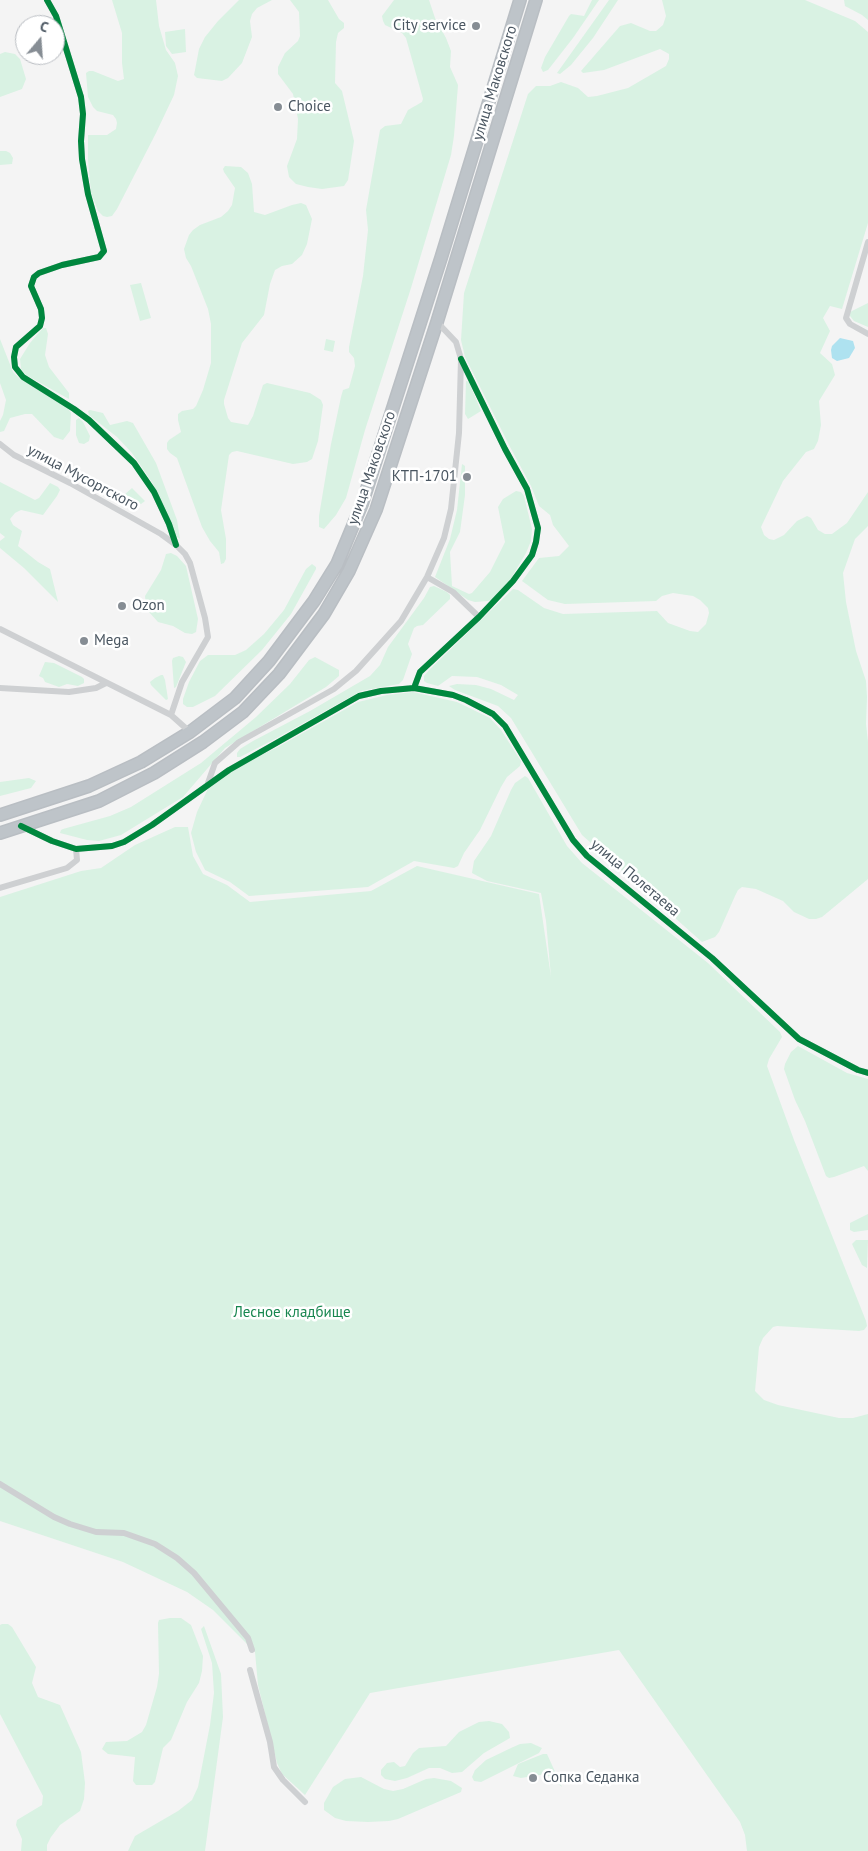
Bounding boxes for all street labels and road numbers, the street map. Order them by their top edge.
street label: улица Маковского [469,23,521,143]
street label: улица Маковского [344,409,400,527]
street label: улица Мусоргского [24,441,142,515]
street label: улица Полетаева [587,835,683,921]

